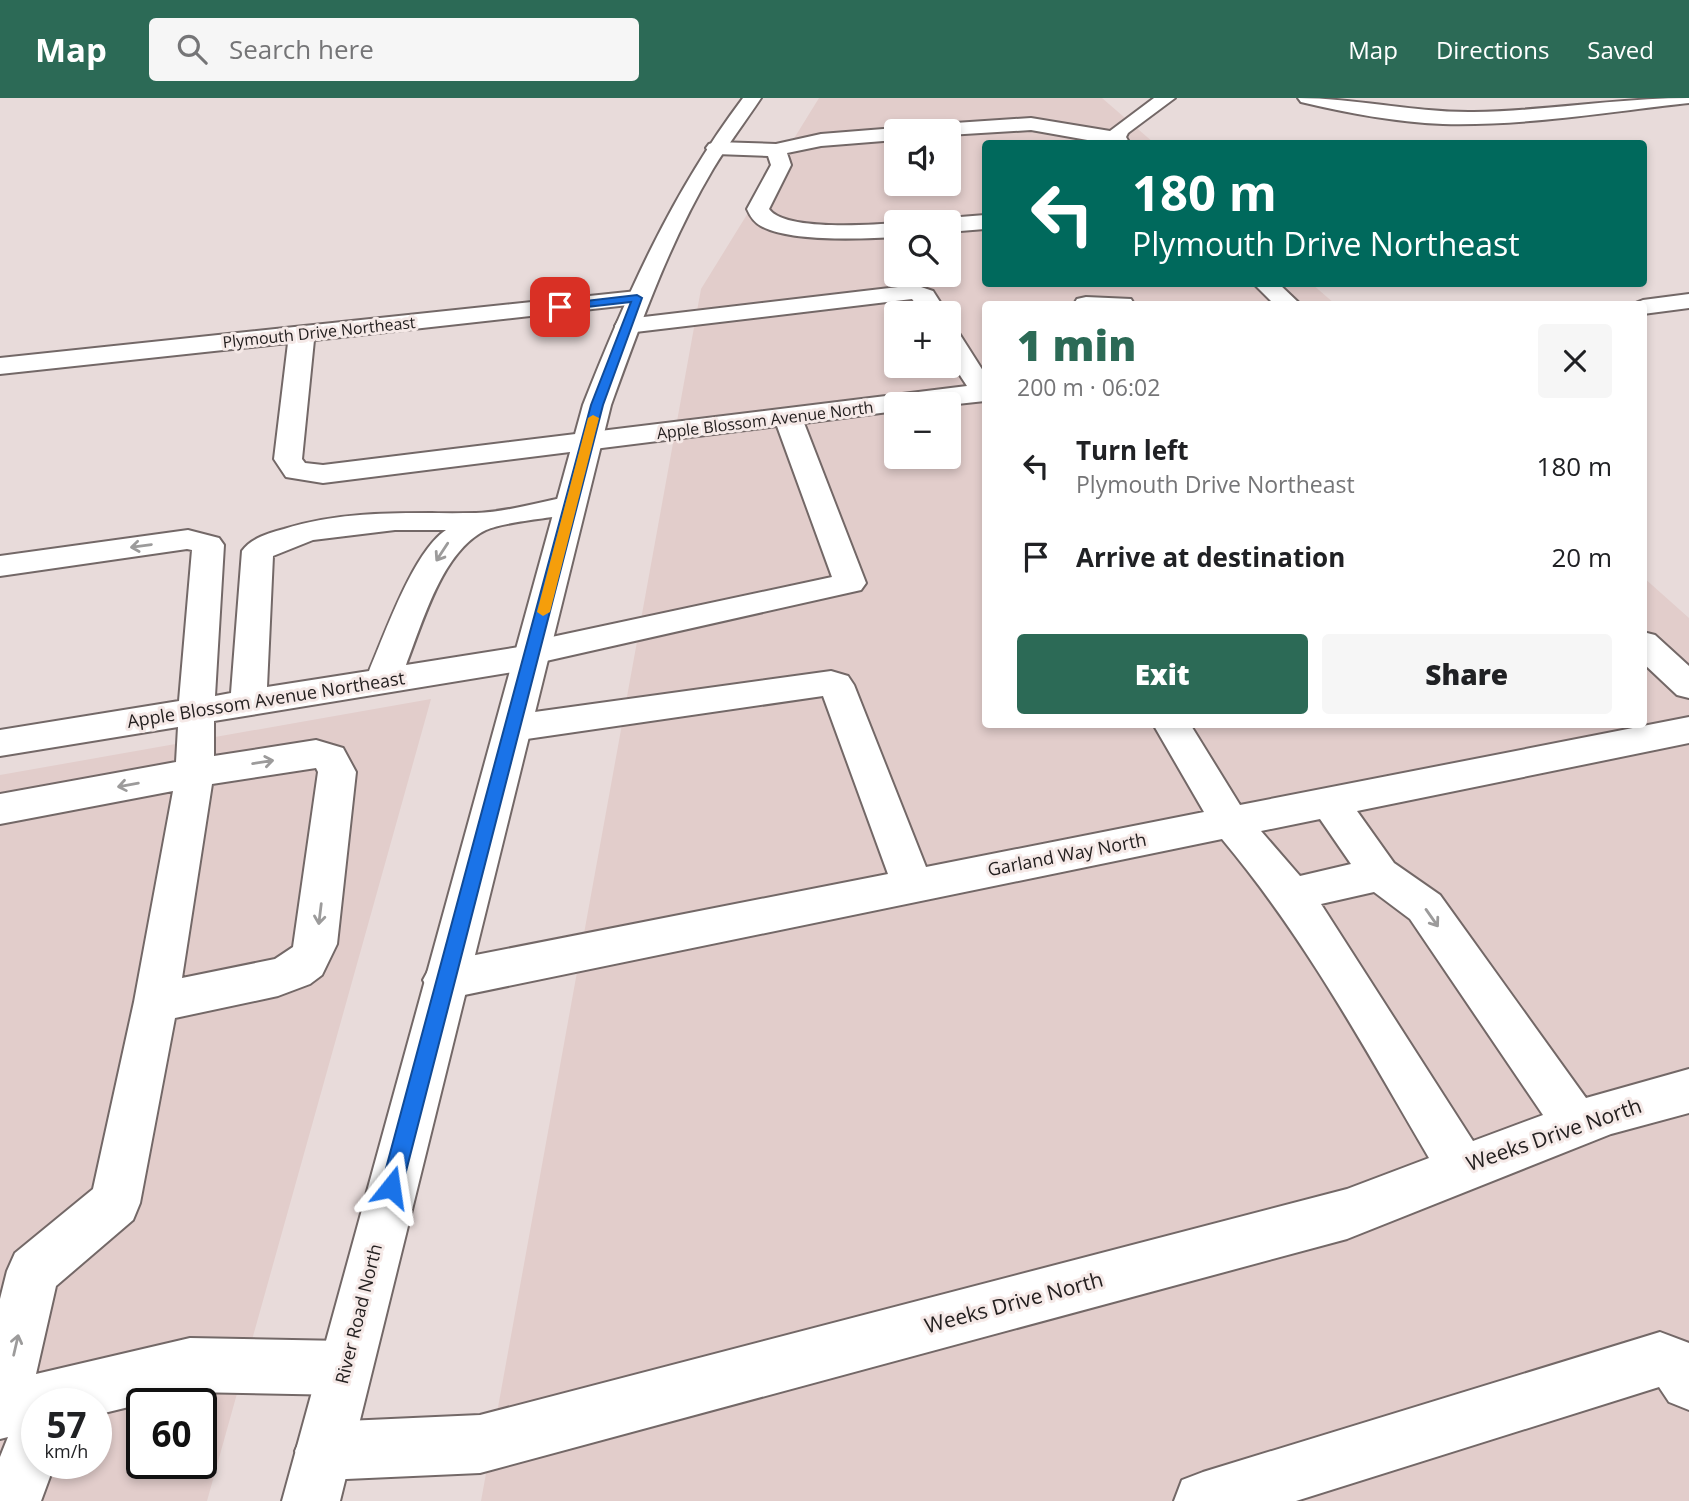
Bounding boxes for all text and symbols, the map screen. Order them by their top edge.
search box [149,18,639,81]
text: Map [35,27,107,72]
icon: search [173,30,211,68]
text: Search here [229,31,374,67]
text: Map [1348,33,1398,66]
text: Directions [1436,33,1549,66]
text: Saved [1587,33,1654,66]
map controls [884,119,961,469]
button: sound [884,119,961,196]
text: 180 m [1132,159,1277,225]
icon: left [1017,168,1108,259]
button: search [884,210,961,287]
text: Plymouth Drive Northeast [1132,222,1520,265]
pin [530,277,590,337]
icon: arrive [541,288,579,326]
button: + [884,301,961,378]
street label: Plymouth Drive Northeast [221,311,417,353]
text: 1 min [1017,316,1136,373]
button: close [1538,324,1612,398]
text: 200 m · 06:02 [1017,371,1160,403]
button: − [884,392,961,469]
street label: Apple Blossom Avenue North [655,396,875,444]
text: Turn left [1076,432,1188,468]
icon: left [1017,447,1055,485]
text: 180 m [1537,448,1612,484]
text: Plymouth Drive Northeast [1076,468,1355,500]
icon: arrive [1017,538,1055,576]
text: Arrive at destination [1076,539,1345,575]
text: 20 m [1551,539,1612,575]
one-way arrow [130,540,153,553]
one-way arrow [435,542,450,561]
button: Exit [1017,634,1308,714]
button: Share [1322,634,1612,714]
street label: Apple Blossom Avenue Northeast [125,665,406,733]
one-way arrow [251,755,274,768]
one-way arrow [117,779,140,792]
street label: Garland Way North [985,827,1148,881]
one-way arrow [313,902,326,925]
one-way arrow [1425,908,1439,927]
street label: Weeks Drive North [1462,1091,1645,1177]
position arrow [354,1150,428,1224]
street label: River Road North [329,1241,387,1386]
street label: Weeks Drive North [921,1265,1106,1339]
one-way arrow [10,1334,23,1357]
speed limit sign: 60 [126,1388,217,1479]
text: 57 [46,1401,87,1448]
text: km/h [45,1439,88,1463]

